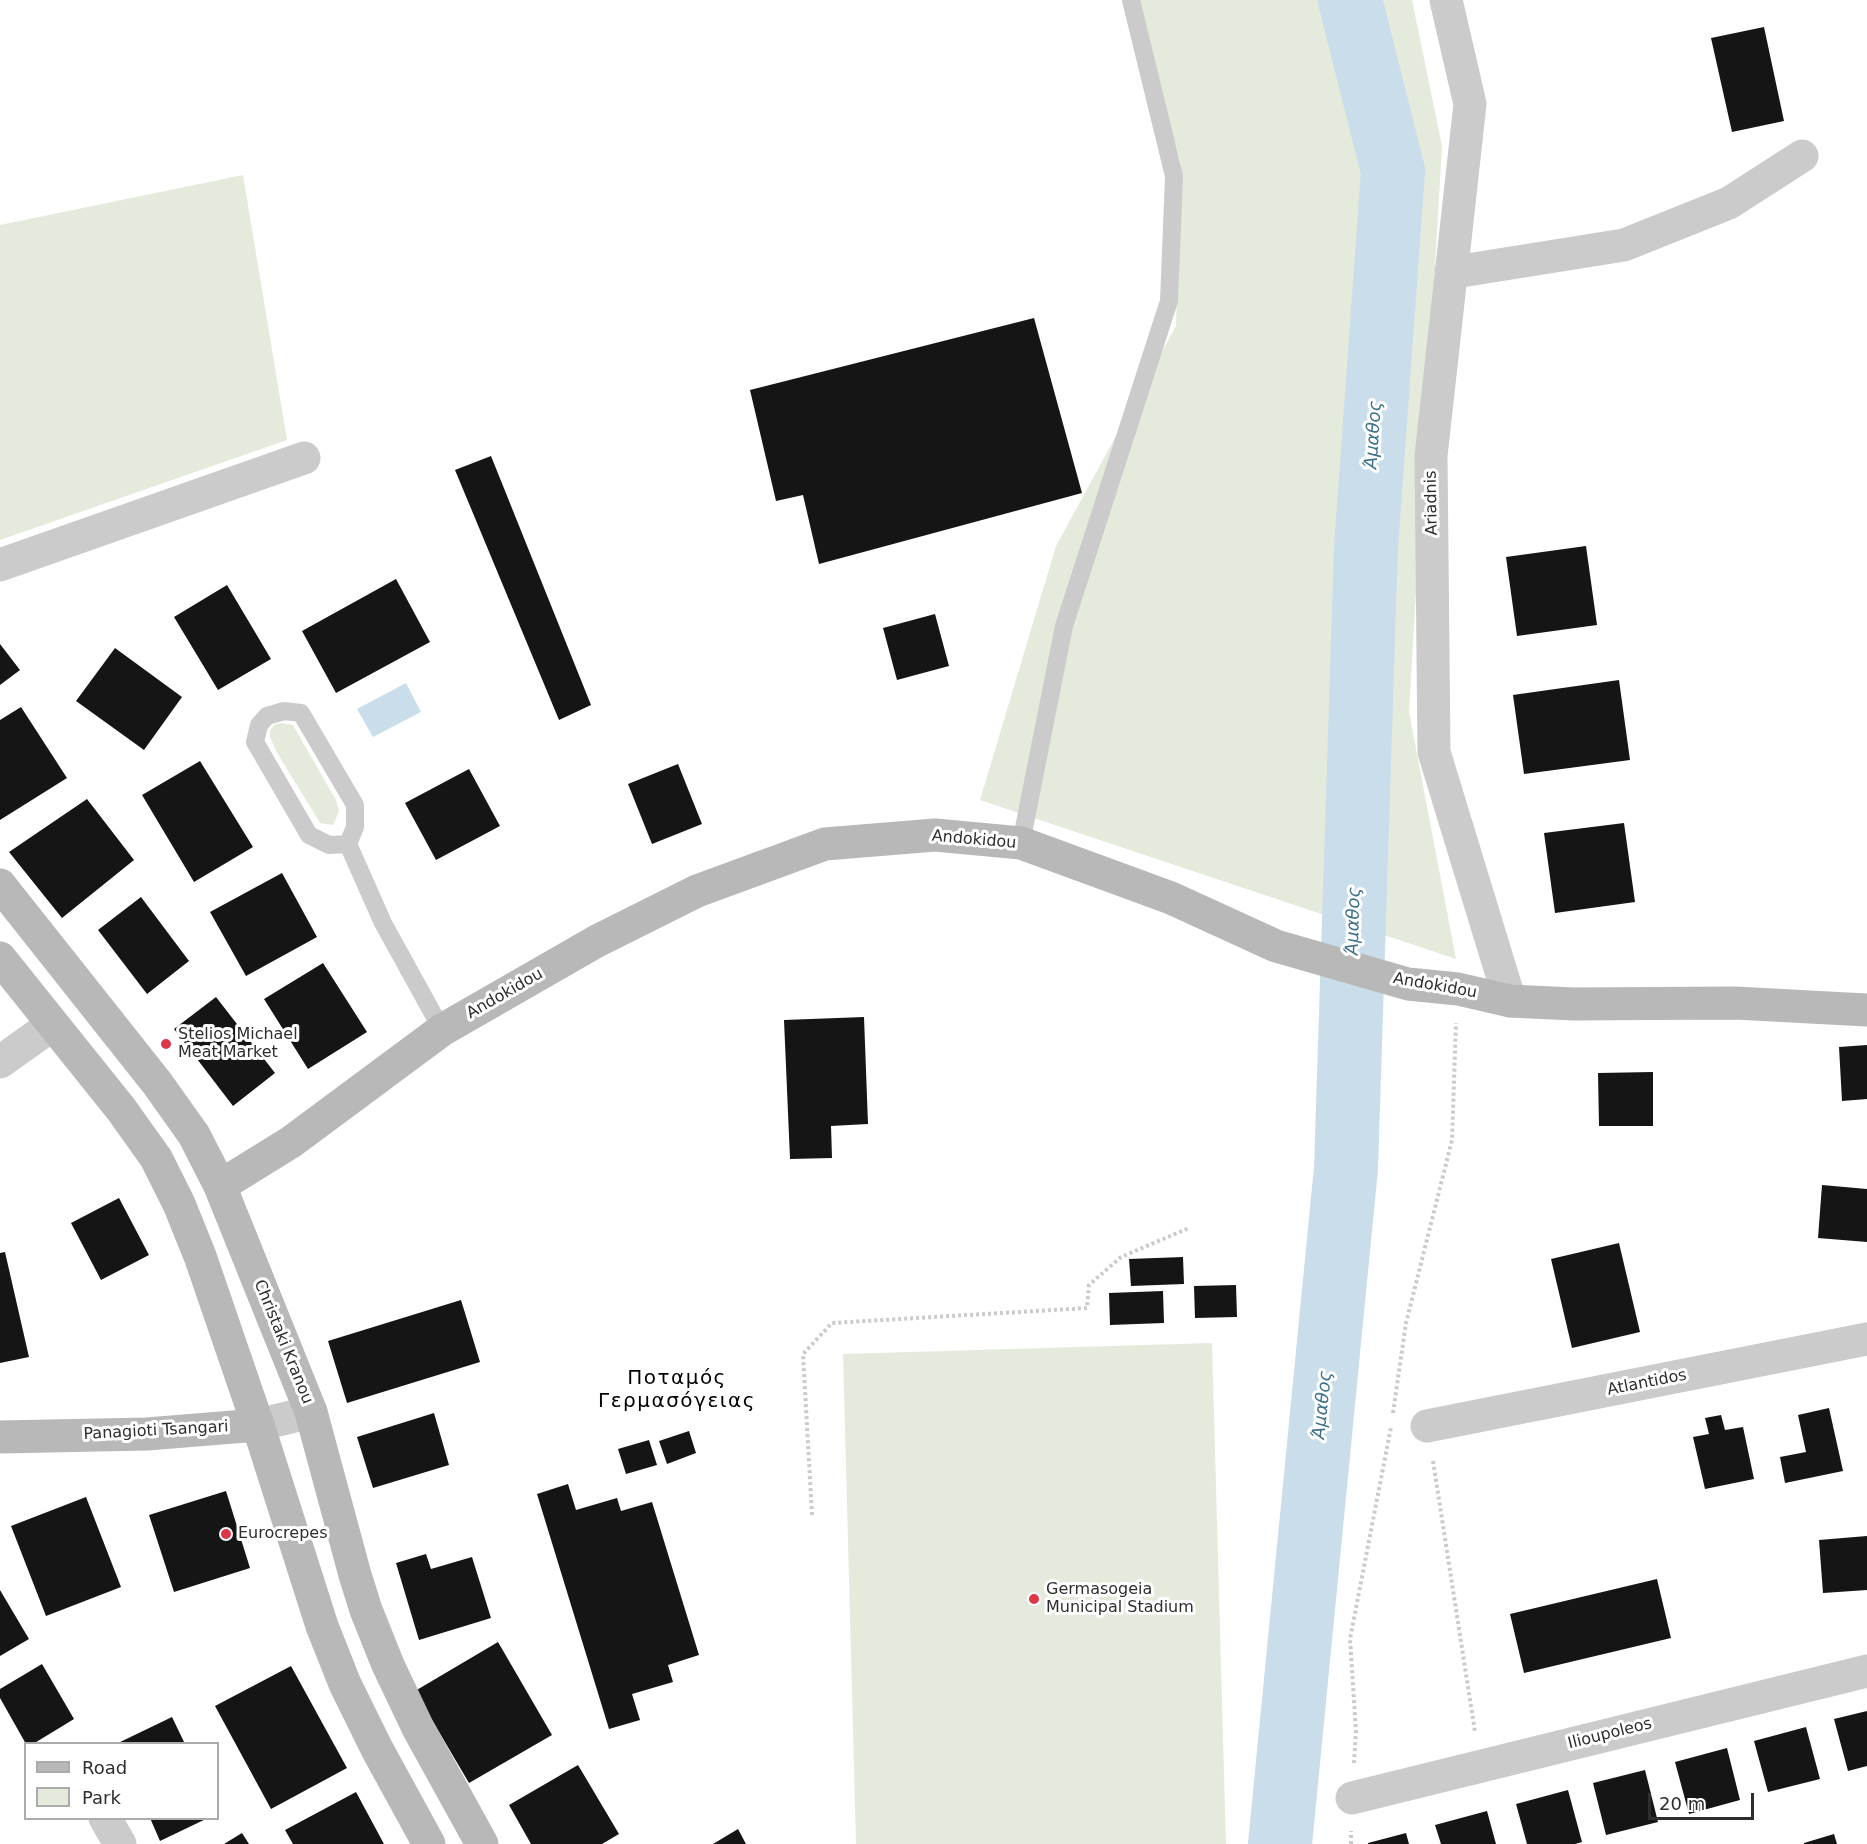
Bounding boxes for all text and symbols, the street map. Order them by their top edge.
water label: Άμαθος [1361,400,1387,470]
street label: Ariadnis [1422,470,1442,536]
street label: Andokidou [931,827,1017,853]
water label: Άμαθος [1342,887,1366,955]
street label: Andokidou [463,964,547,1024]
street label: Andokidou [1392,969,1478,1003]
place label: Stelios Michael Meat Market [178,1025,298,1063]
marker: Stelios Michael Meat Market [159,1037,173,1051]
street label: Christaki Kranou [249,1277,317,1407]
street label: Atlantidos [1606,1366,1688,1400]
district label: Ποταμός Γερμασόγειας [598,1367,756,1414]
water label: Άμαθος [1309,1370,1337,1440]
street label: Panagioti Tsangari [83,1418,229,1444]
place label: Eurocrepes [238,1524,327,1544]
marker: Eurocrepes [219,1527,233,1541]
place label: Germasogeia Municipal Stadium [1046,1580,1194,1618]
marker: Germasogeia Municipal Stadium [1027,1592,1041,1606]
street label: Ilioupoleos [1566,1714,1654,1754]
legend [24,1742,219,1820]
text: Road [82,1757,127,1778]
scale bar [1651,1781,1758,1819]
text: Park [82,1787,121,1808]
text: 20 m [1659,1793,1705,1814]

